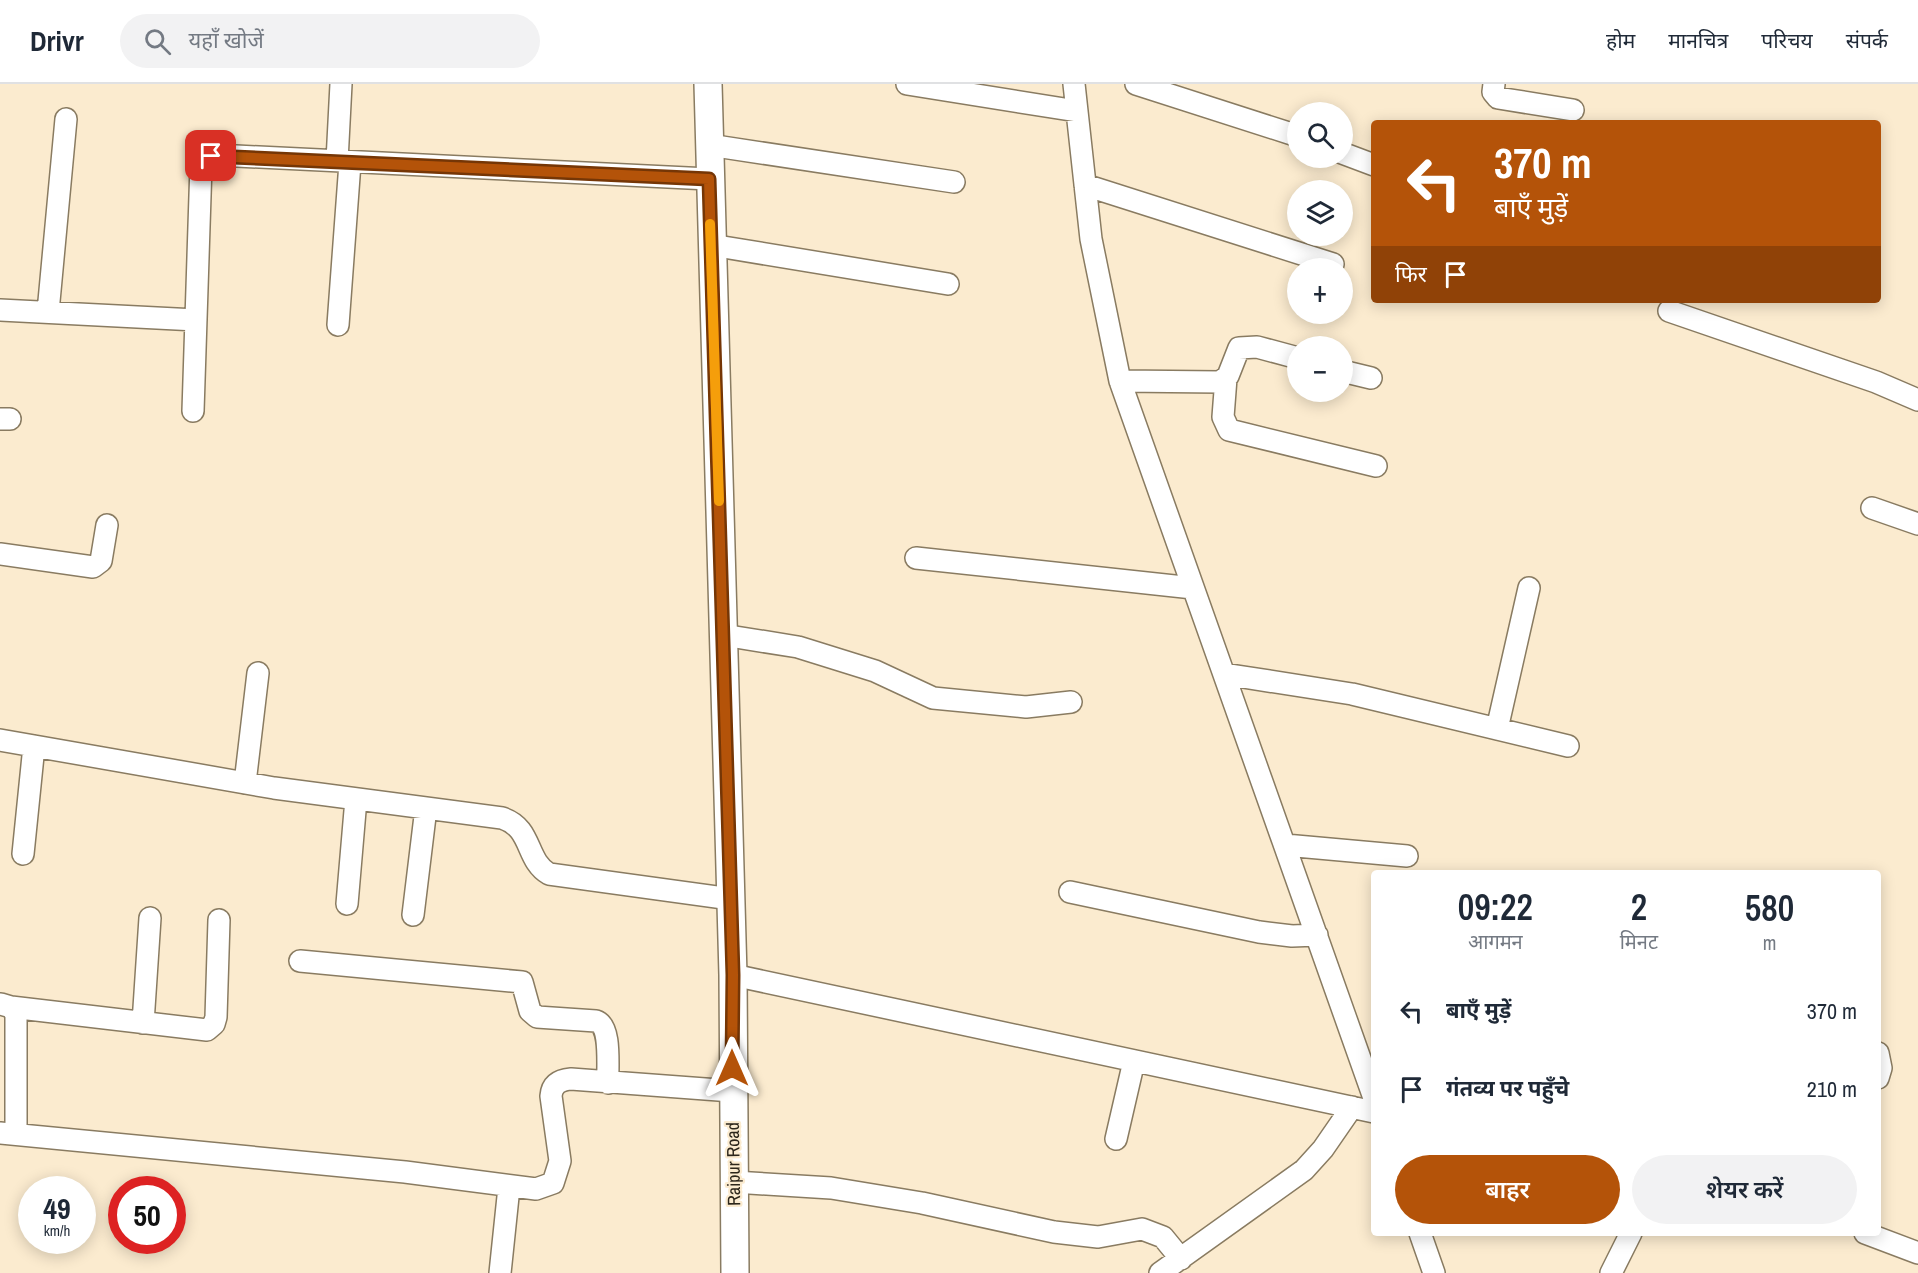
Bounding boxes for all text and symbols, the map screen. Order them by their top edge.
search box [120,14,540,68]
text: Drivr [30,22,84,60]
icon: search [141,25,174,58]
text: यहाँ खोजें [189,25,264,55]
text: होम [1606,26,1635,55]
text: मानचित्र [1668,26,1728,55]
text: परिचय [1761,26,1813,55]
text: संपर्क [1846,26,1888,55]
map controls [1287,102,1353,402]
button: search [1287,102,1353,168]
pin [185,130,236,181]
text: 370 m [1494,135,1592,191]
icon: arrive [194,139,227,172]
icon: left [1395,144,1473,222]
button: layers [1287,180,1353,246]
text: बाएँ मुड़ें [1494,189,1568,225]
button: + [1287,258,1353,324]
icon: arrive [1439,258,1472,291]
text: फिर [1395,259,1427,289]
button: − [1287,336,1353,402]
text: 09:22 [1458,883,1533,931]
text: 2 [1631,883,1647,931]
text: 580 [1745,884,1794,932]
text: आगमन [1468,928,1523,955]
text: मिनट [1620,928,1658,955]
text: m [1763,929,1776,956]
icon: left [1395,995,1428,1028]
text: बाएँ मुड़ें [1446,995,1511,1025]
text: 370 m [1807,996,1857,1026]
position arrow [700,1036,764,1100]
icon: arrive [1395,1073,1428,1106]
text: गंतव्य पर पहुँचे [1446,1073,1569,1103]
text: 210 m [1807,1074,1857,1104]
street label: Raipur Road [720,1122,746,1206]
button: बाहर [1395,1155,1620,1224]
button: शेयर करें [1632,1155,1857,1224]
speed limit sign: 50 [108,1176,186,1254]
text: 49 [43,1188,71,1228]
text: km/h [44,1220,70,1241]

